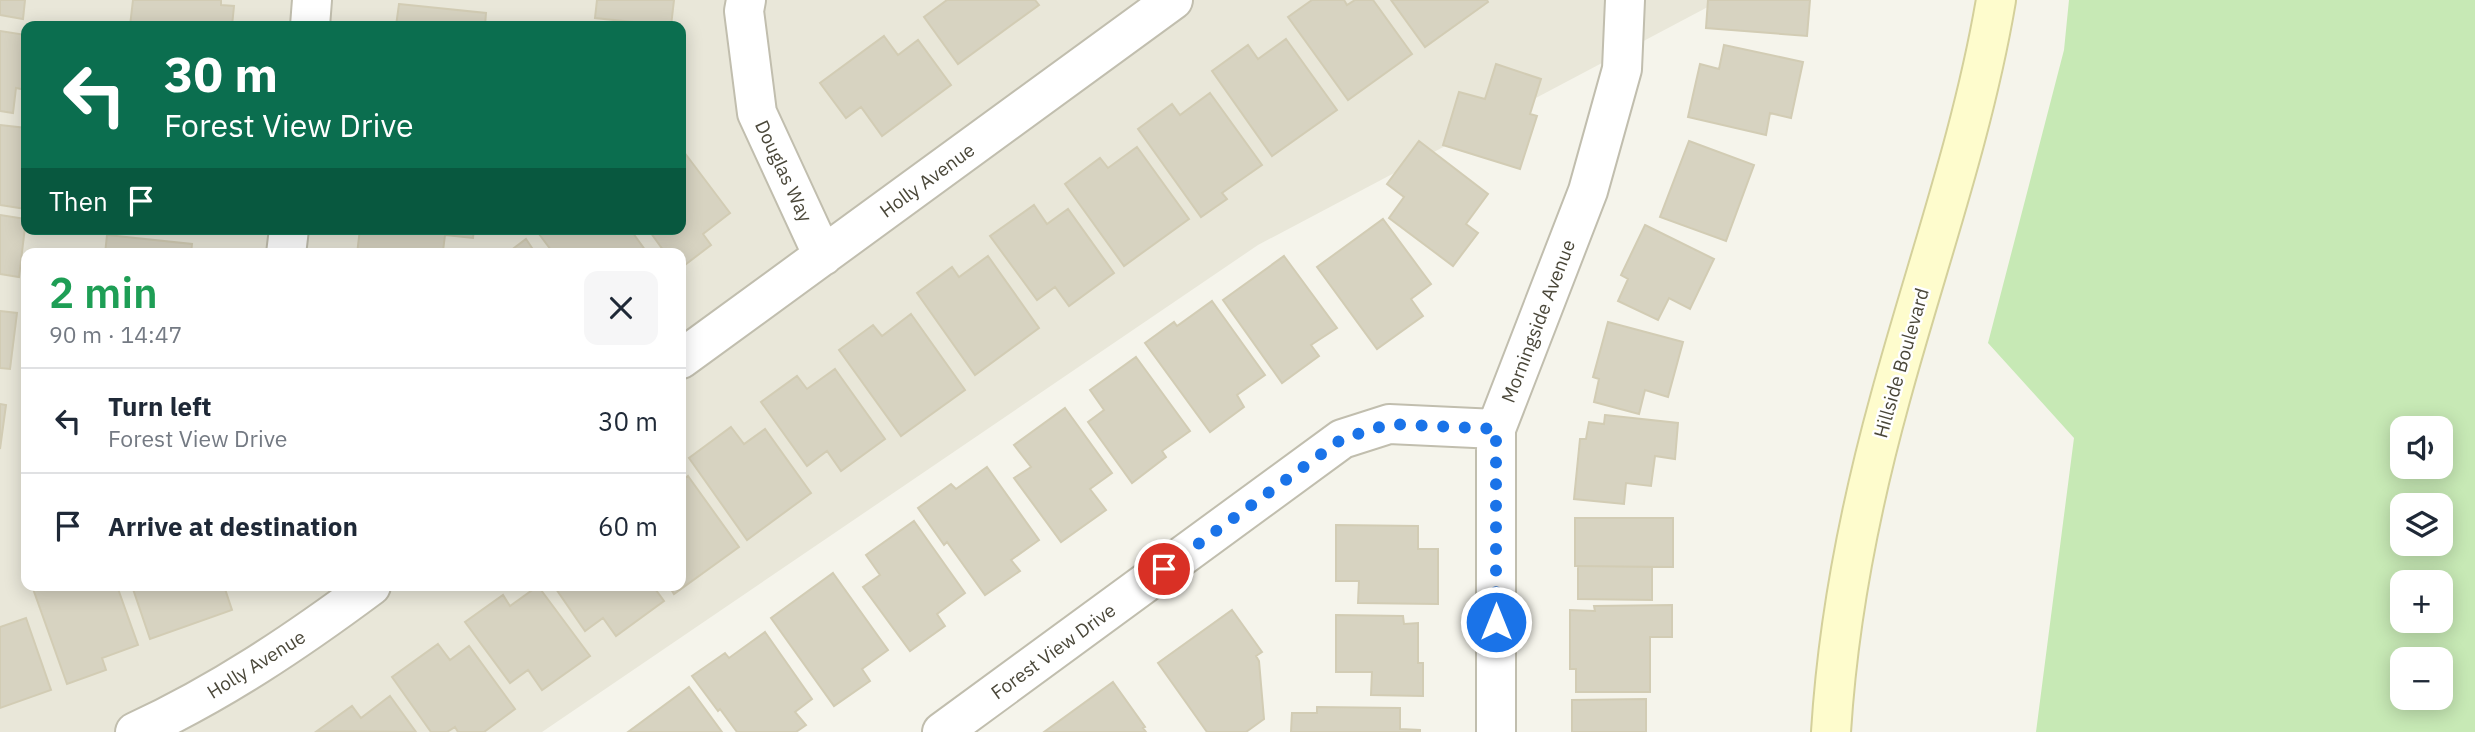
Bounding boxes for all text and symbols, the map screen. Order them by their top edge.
text: 30 m [164,42,278,105]
icon: left [49,49,140,140]
text: Forest View Drive [164,104,414,146]
street label: Douglas Way [750,116,818,226]
street label: Holly Avenue [875,138,979,222]
icon: arrive [122,182,160,220]
text: Then [49,184,108,218]
street label: Morningside Avenue [1496,236,1580,406]
text: 2 min [49,265,158,320]
button: close [584,271,658,345]
street label: Hillside Boulevard [1868,285,1934,441]
text: 90 m · 14:47 [49,319,182,349]
text: Turn left [108,389,211,423]
icon: left [49,402,87,440]
text: 30 m [598,404,658,438]
map controls [2390,416,2453,710]
button: sound [2390,416,2453,479]
text: Forest View Drive [108,423,287,453]
button: layers [2390,493,2453,556]
icon: arrive [49,507,87,545]
text: Arrive at destination [108,509,358,543]
text: 60 m [598,509,658,543]
pin [1134,539,1194,599]
icon: arrive [1145,550,1183,588]
button: + [2390,570,2453,633]
position arrow [1459,585,1533,659]
street label: Forest View Drive [986,598,1120,704]
street label: Holly Avenue [202,624,310,704]
button: − [2390,647,2453,710]

